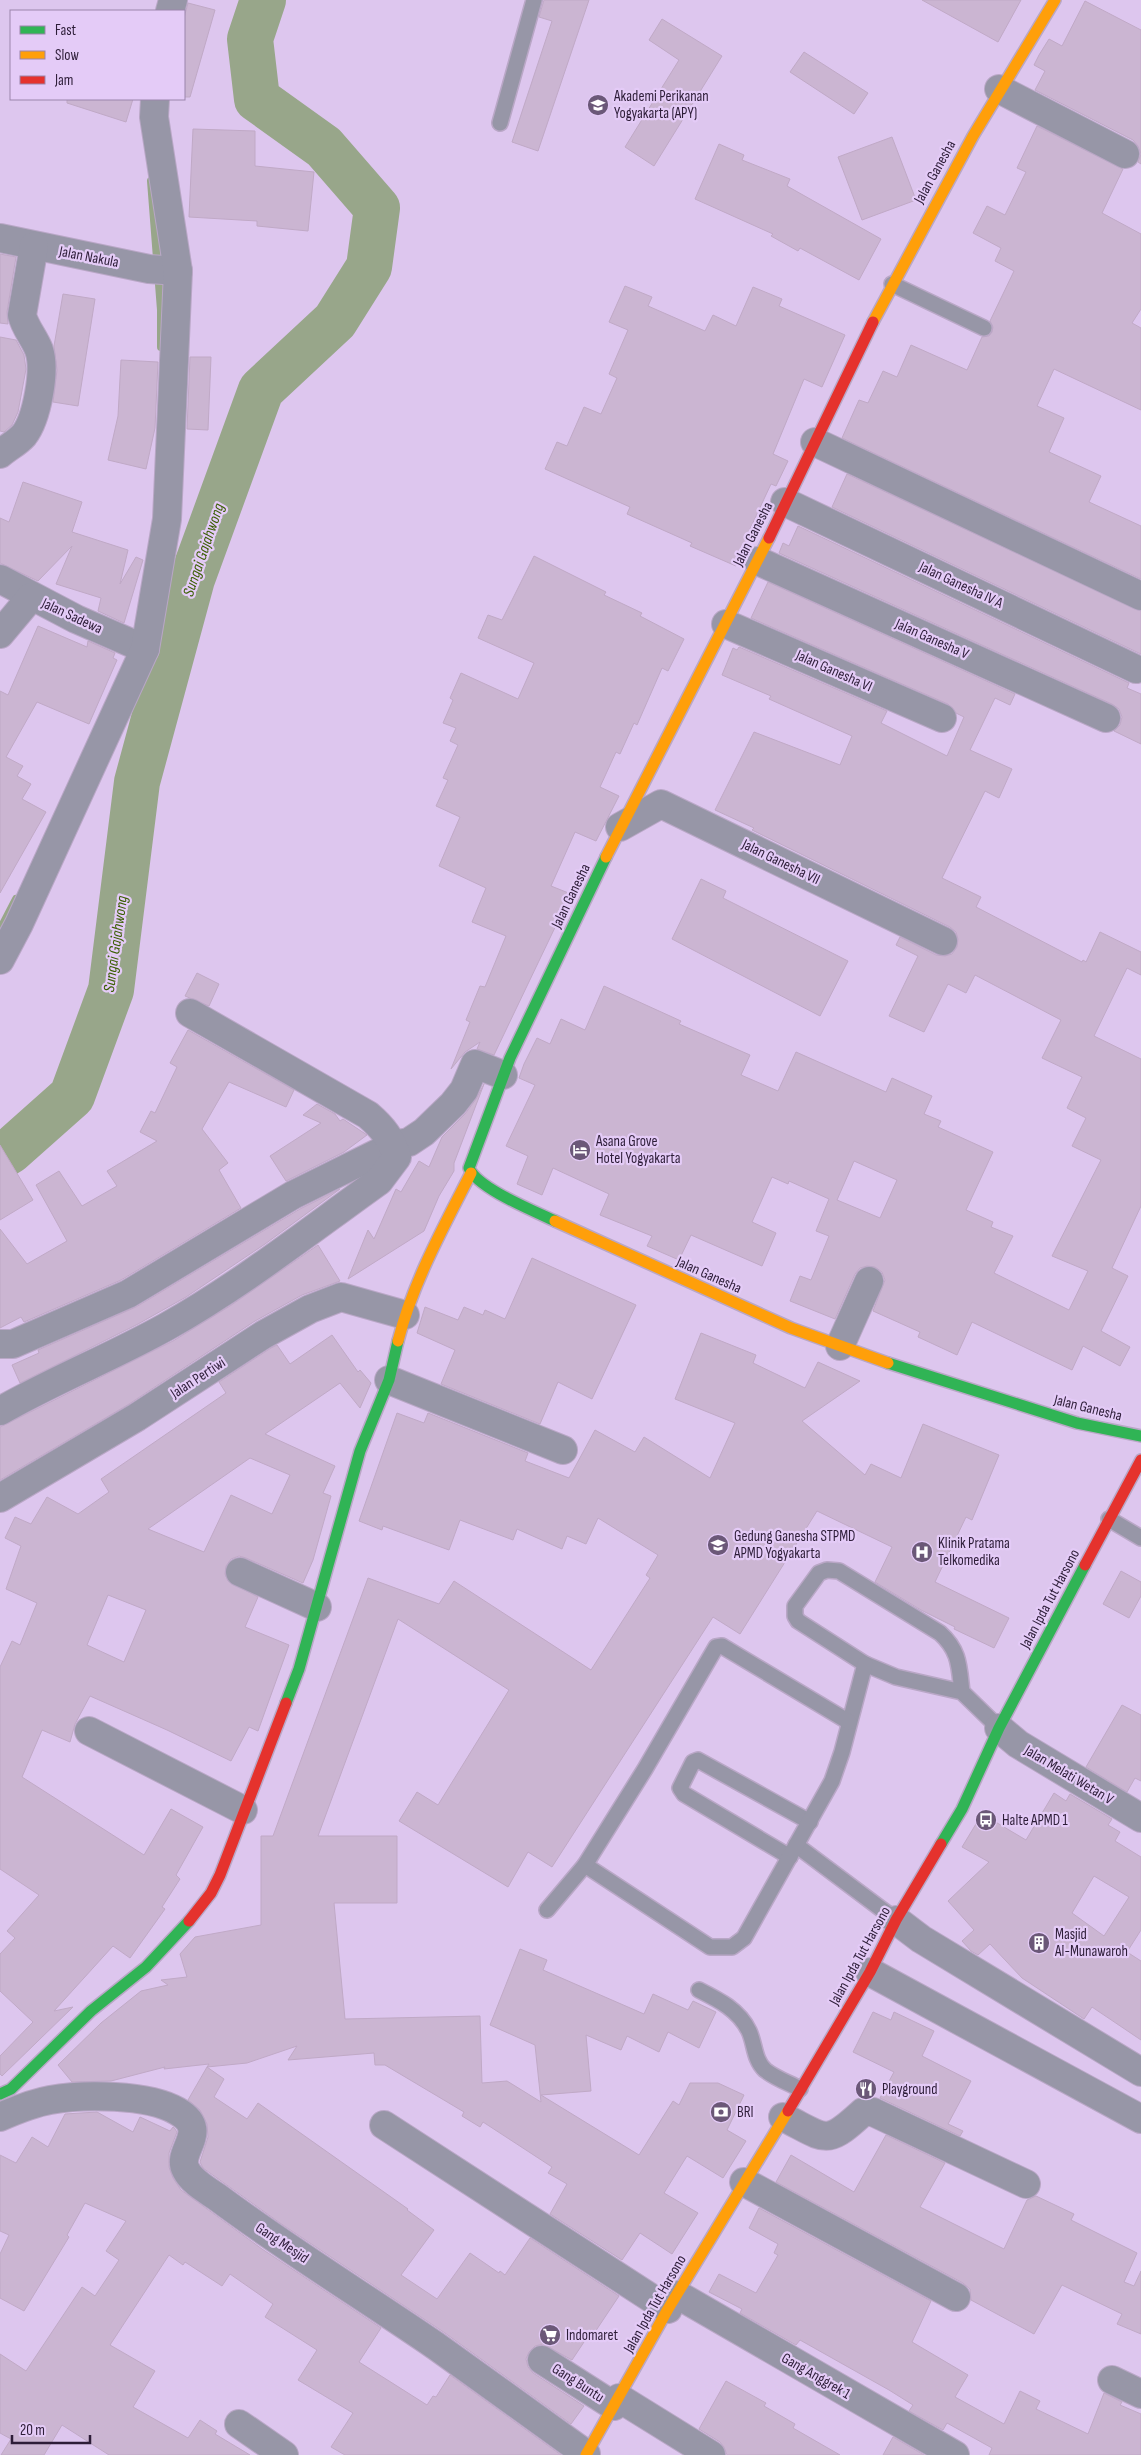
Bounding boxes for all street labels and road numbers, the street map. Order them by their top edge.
street label: Jalan Ganesha [909,137,960,208]
street label: Jalan Nakula [57,242,121,272]
street label: Jalan Ganesha [728,499,777,570]
street label: Jalan Ganesha IV A [915,557,1007,613]
street label: Jalan Sadewa [38,593,106,638]
street label: Jalan Ganesha V [891,614,972,664]
street label: Jalan Ganesha VI [792,645,875,696]
street label: Jalan Ganesha VII [738,834,823,889]
street label: Jalan Ganesha [547,860,595,932]
street label: Jalan Ganesha [673,1252,745,1298]
street label: Jalan Pertiwi [166,1353,229,1403]
street label: Jalan Ganesha [1051,1390,1124,1426]
street label: Jalan Ipda Tut Harsono [1015,1546,1084,1653]
street label: Jalan Melati Wetan V [1020,1740,1117,1809]
street label: Jalan Ipda Tut Harsono [825,1903,895,2010]
street label: Gang Mesjid [252,2218,312,2268]
street label: Jalan Ipda Tut Harsono [619,2252,691,2357]
street label: Gang Anggrek 1 [778,2349,855,2404]
street label: Gang Buntu [548,2359,608,2407]

